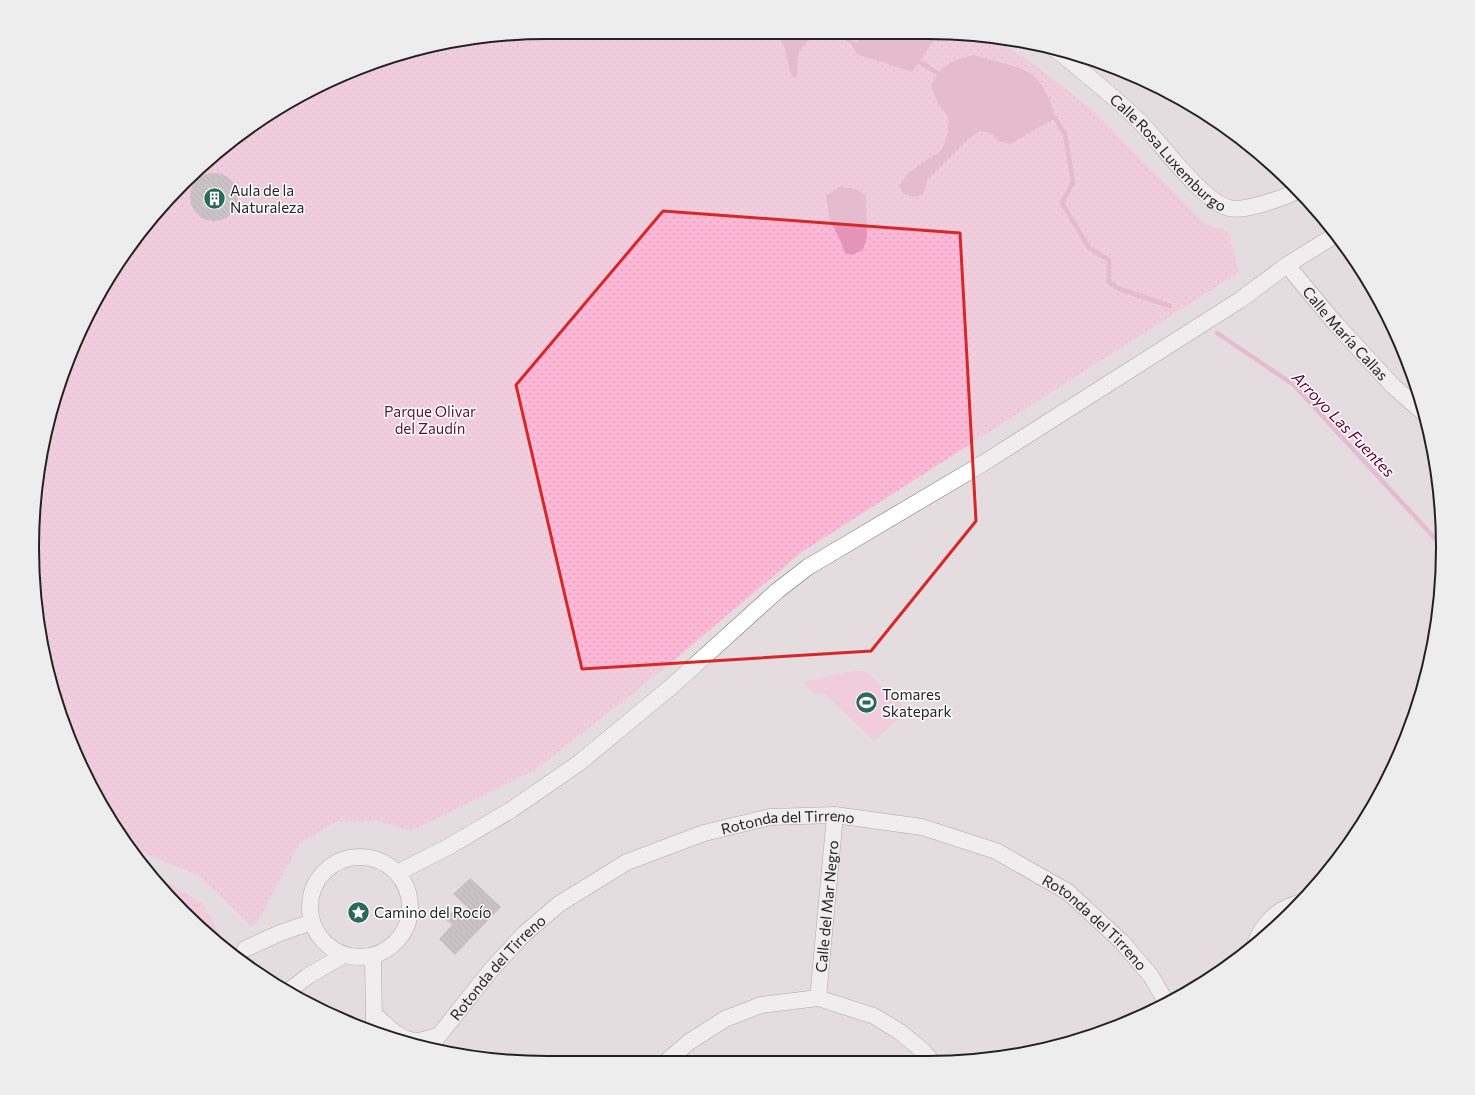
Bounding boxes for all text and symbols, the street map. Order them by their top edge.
street label: Calle Rosa Luxemburgo [1107,90,1229,215]
place label: Aula de la Naturaleza [230,181,304,216]
building icon: Aula de la Naturaleza [201,186,227,212]
street label: Calle María Callas [1299,282,1392,384]
water label: Arroyo Las Fuentes [1288,367,1399,481]
park label: Parque Olivar del Zaudín [384,402,476,437]
place label: Tomares Skatepark [882,685,952,720]
sports icon: Tomares Skatepark [854,690,880,716]
street label: Rotonda del Tirreno [719,806,856,838]
street label: Calle del Mar Negro [811,839,842,973]
street label: Rotonda del Tirreno [1039,870,1151,974]
place icon: Camino del Rocío [345,899,371,925]
place label: Camino del Rocío [374,903,492,921]
street label: Rotonda del Tirreno [446,911,549,1024]

